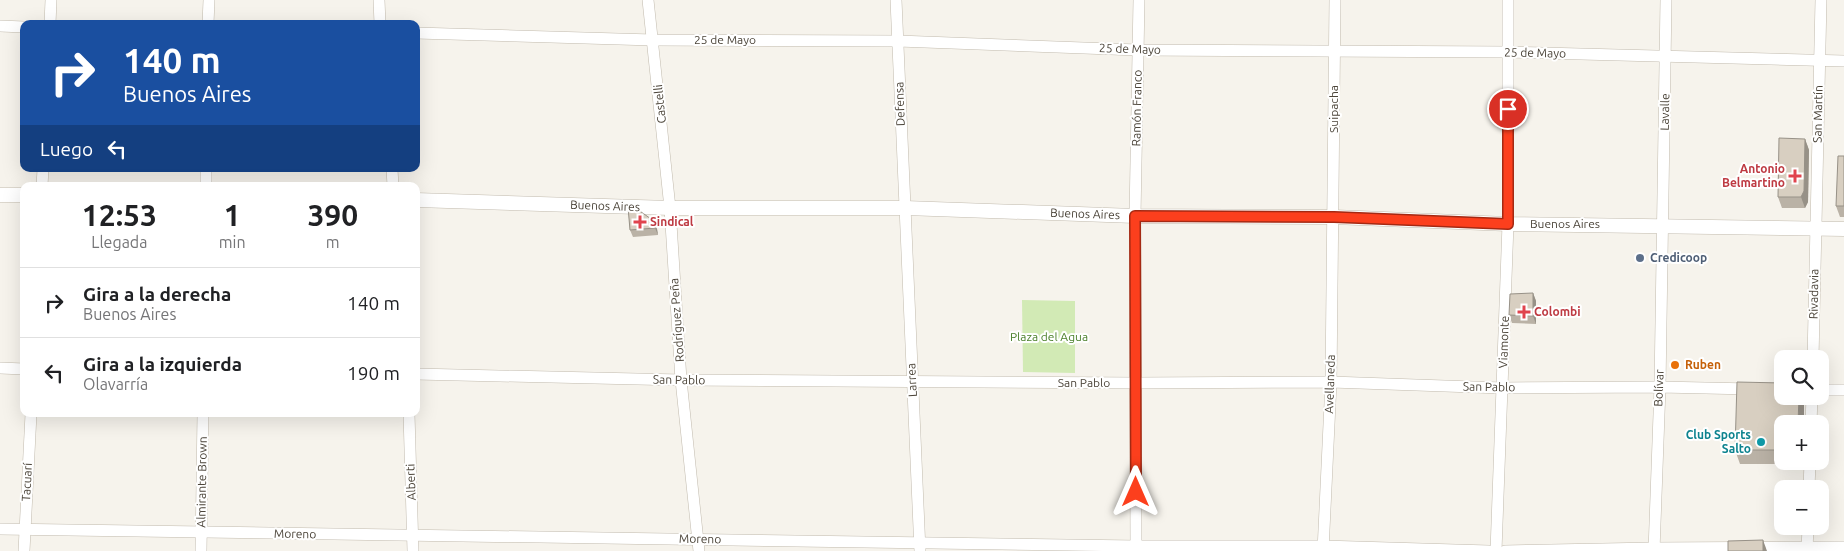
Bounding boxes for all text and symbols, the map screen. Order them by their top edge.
street label: 25 de Mayo [694,33,756,46]
icon: right [40,40,105,105]
text: 140 m [123,40,221,80]
street label: 25 de Mayo [1099,41,1161,56]
street label: 25 de Mayo [1504,45,1566,60]
street label: Ramón Franco [1129,69,1144,147]
text: Buenos Aires [123,81,251,106]
street label: Defensa [892,82,907,126]
street label: Castelli [651,84,668,124]
street label: Suipacha [1327,85,1340,133]
street label: San Martín [1810,85,1825,143]
pin [1487,88,1529,130]
street label: Lavalle [1658,93,1671,131]
icon: arrive [1494,95,1522,123]
icon: left [103,135,131,163]
text: Luego [40,138,93,160]
place label: Antonio Belmartino [1722,162,1785,189]
marker: Antonio Belmartino [1789,170,1801,182]
text: 12:53 [82,198,157,232]
text: 1 [224,198,241,232]
text: 390 [307,198,358,232]
street label: Buenos Aires [570,198,640,213]
street label: Buenos Aires [1050,206,1120,221]
place label: Sindical [650,215,694,228]
marker: Sindical [634,216,646,228]
street label: Buenos Aires [1530,217,1600,230]
text: Llegada [91,233,147,251]
text: min [219,233,246,251]
text: m [326,233,340,251]
place label: Credicoop [1650,251,1707,264]
marker: Credicoop [1634,252,1646,264]
street label: Rivadavia [1807,269,1820,319]
street label: Rodríguez Peña [667,278,686,362]
text: Gira a la derecha [83,283,231,305]
icon: right [40,289,68,317]
text: 140 m [347,292,400,314]
text: Buenos Aires [83,305,176,323]
place label: Colombi [1534,305,1581,318]
marker: Colombi [1518,306,1530,318]
street label: Viamonte [1496,315,1511,369]
park label: Plaza del Agua [1010,330,1088,343]
map controls [1774,350,1829,535]
button: search [1774,350,1829,405]
text: Gira a la izquierda [83,353,242,375]
street label: Avellaneda [1322,354,1337,414]
place label: Ruben [1685,358,1721,371]
icon: left [40,359,68,387]
marker: Ruben [1669,359,1681,371]
text: 190 m [347,362,400,384]
street label: Larrea [904,363,919,397]
street label: Bolívar [1651,369,1666,407]
street label: San Pablo [653,373,705,386]
text: Olavarría [83,375,148,393]
street label: San Pablo [1058,376,1110,389]
street label: San Pablo [1463,380,1515,393]
button: + [1774,415,1829,470]
place label: Club Sports Salto [1686,428,1751,455]
street label: Almirante Brown [194,436,209,528]
marker: Club Sports Salto [1755,436,1767,448]
street label: Tacuarí [19,461,34,502]
street label: Alberti [403,463,418,501]
position arrow [1109,465,1161,517]
button: − [1774,480,1829,535]
street label: Moreno [274,527,316,540]
street label: Moreno [679,532,721,545]

